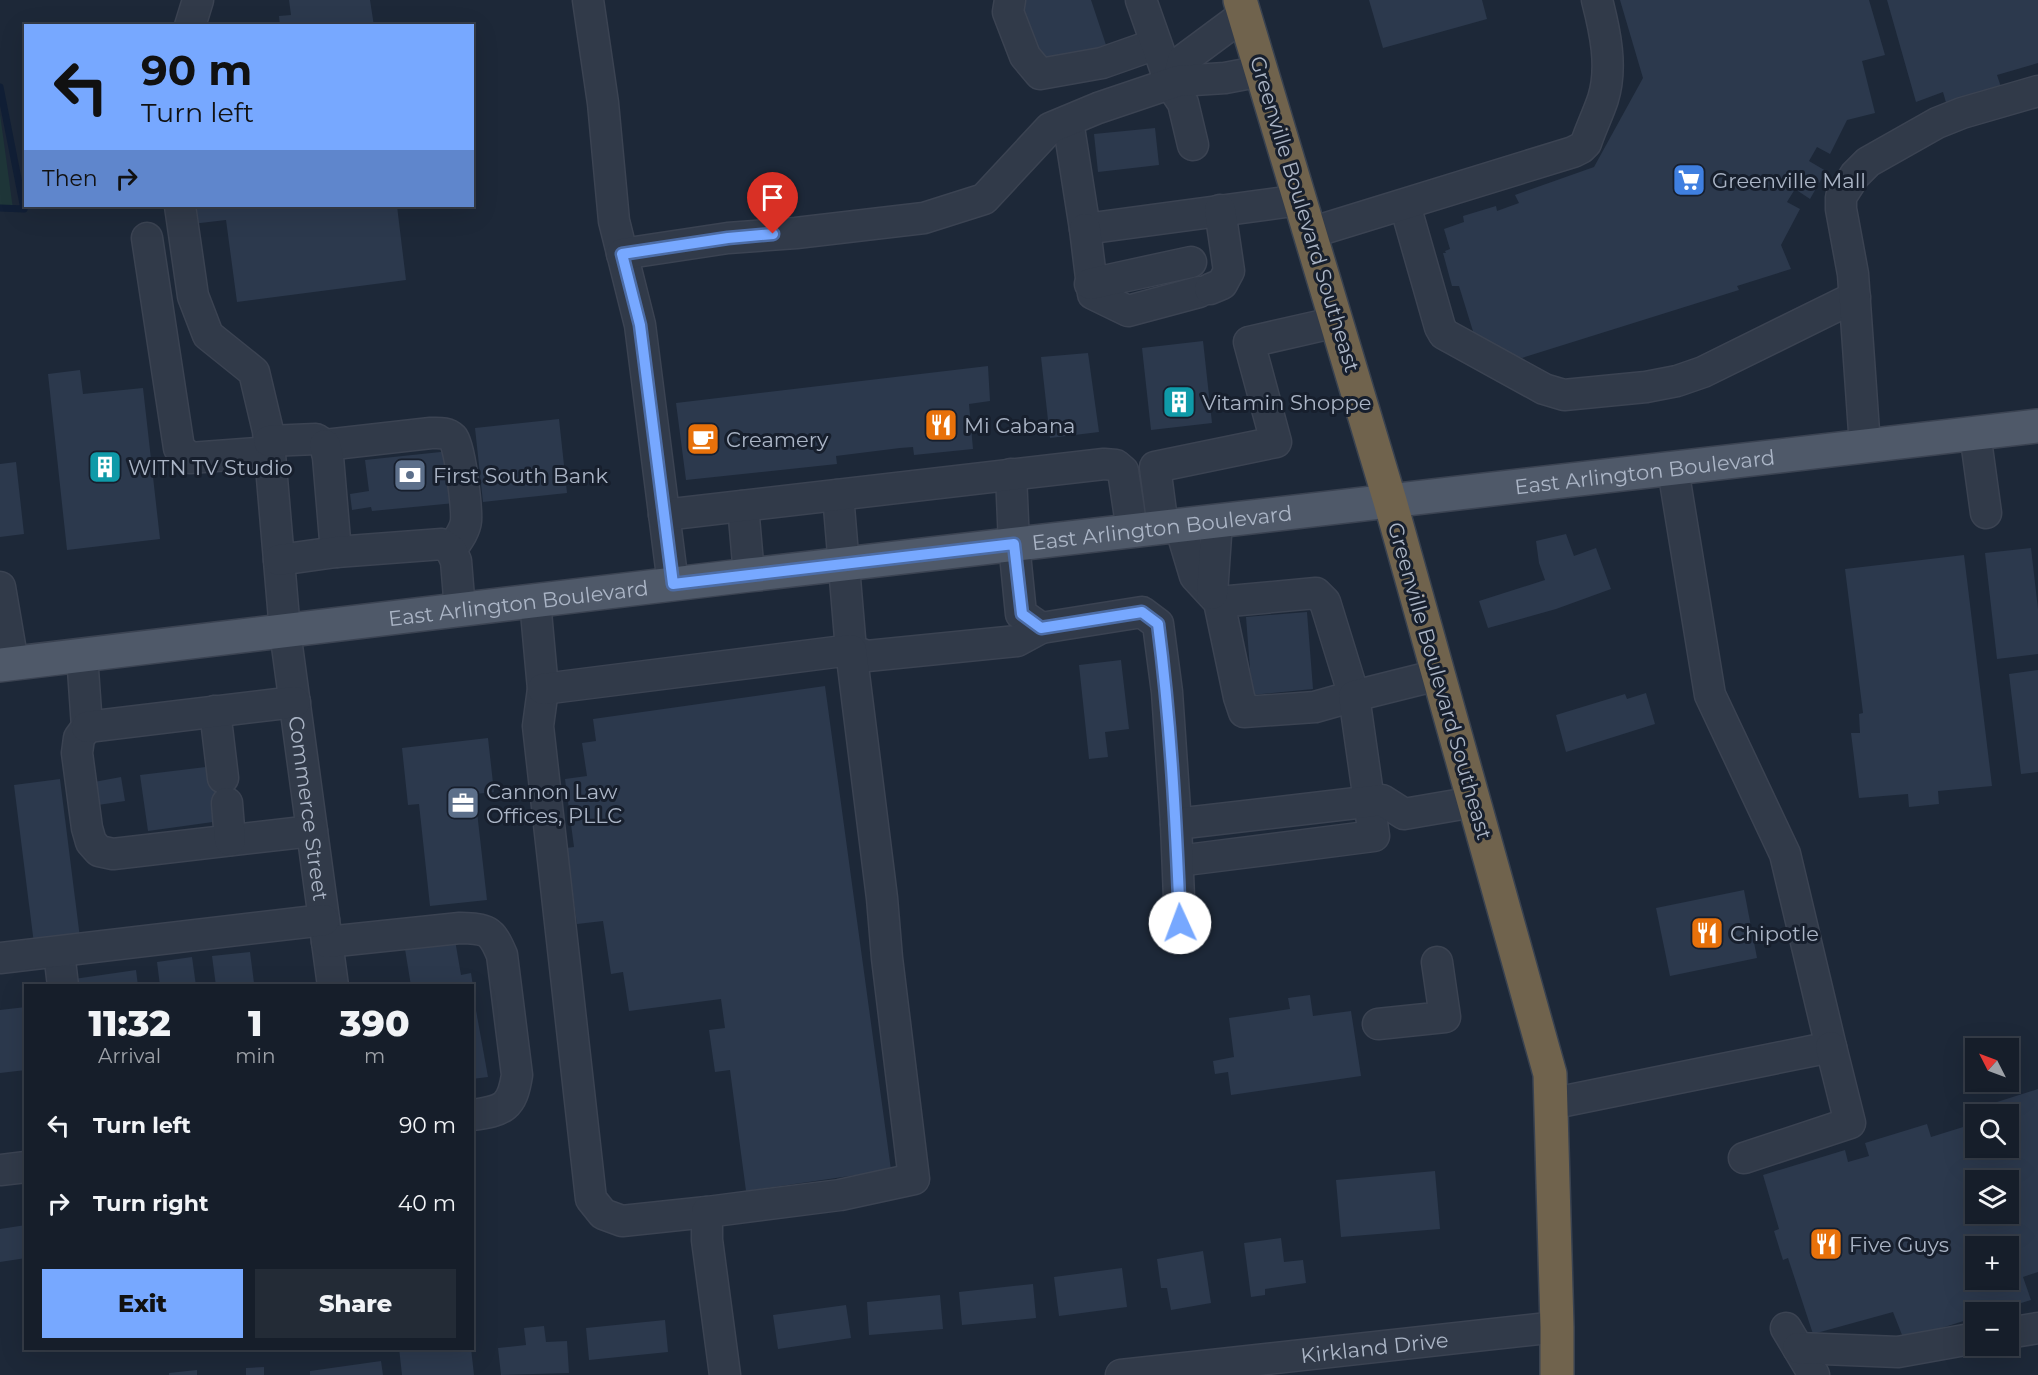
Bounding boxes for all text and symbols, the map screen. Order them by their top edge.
text: 90 m [141,44,252,96]
icon: left [42,48,120,126]
street label: Greenville Boulevard Southeast [1245,53,1365,375]
text: Turn left [141,96,254,129]
icon: right [110,162,143,195]
supermarket icon: Greenville Mall [1671,162,1707,198]
text: Then [42,165,98,192]
place label: Greenville Mall [1712,168,1866,193]
pin [747,172,798,234]
icon: arrive [756,181,789,214]
building icon: Vitamin Shoppe [1161,384,1197,420]
place label: Vitamin Shoppe [1202,390,1371,415]
restaurant icon: Mi Cabana [923,407,959,443]
place label: Mi Cabana [964,413,1075,438]
cafe icon: Creamery [685,421,721,457]
place label: Creamery [726,427,829,452]
street label: East Arlington Boulevard [1513,444,1776,499]
building icon: WITN TV Studio [87,449,123,485]
place label: WITN TV Studio [128,455,293,480]
bank icon: First South Bank [392,457,428,493]
place label: First South Bank [433,463,608,488]
street label: East Arlington Boulevard [1030,500,1293,555]
street label: Greenville Boulevard Southeast [1383,519,1497,843]
street label: East Arlington Boulevard [387,575,650,631]
street label: Commerce Street [284,714,334,902]
place label: Cannon Law Offices, PLLC [486,779,622,828]
office icon: Cannon Law Offices, PLLC [445,785,481,821]
position arrow [1148,891,1212,955]
restaurant icon: Chipotle [1689,915,1725,951]
place label: Chipotle [1730,921,1819,946]
text: 11:32 [88,1001,171,1045]
text: 1 [248,1001,263,1045]
text: 390 [340,1001,410,1045]
north arrow [1965,1038,2019,1092]
map controls [1965,1038,2019,1356]
text: Arrival [98,1044,161,1068]
text: min [235,1044,275,1068]
text: m [364,1044,385,1068]
button: search [1965,1104,2019,1158]
icon: left [42,1109,75,1142]
text: Turn left [93,1112,191,1139]
text: 90 m [399,1112,456,1139]
button: layers [1965,1170,2019,1224]
icon: right [42,1187,75,1220]
text: Turn right [93,1190,208,1217]
text: 40 m [398,1190,456,1217]
restaurant icon: Five Guys [1808,1226,1844,1262]
place label: Five Guys [1849,1232,1949,1257]
button: + [1965,1236,2019,1290]
button: Exit [42,1269,243,1338]
button: Share [255,1269,456,1338]
button: − [1965,1302,2019,1356]
street label: Kirkland Drive [1299,1327,1450,1368]

